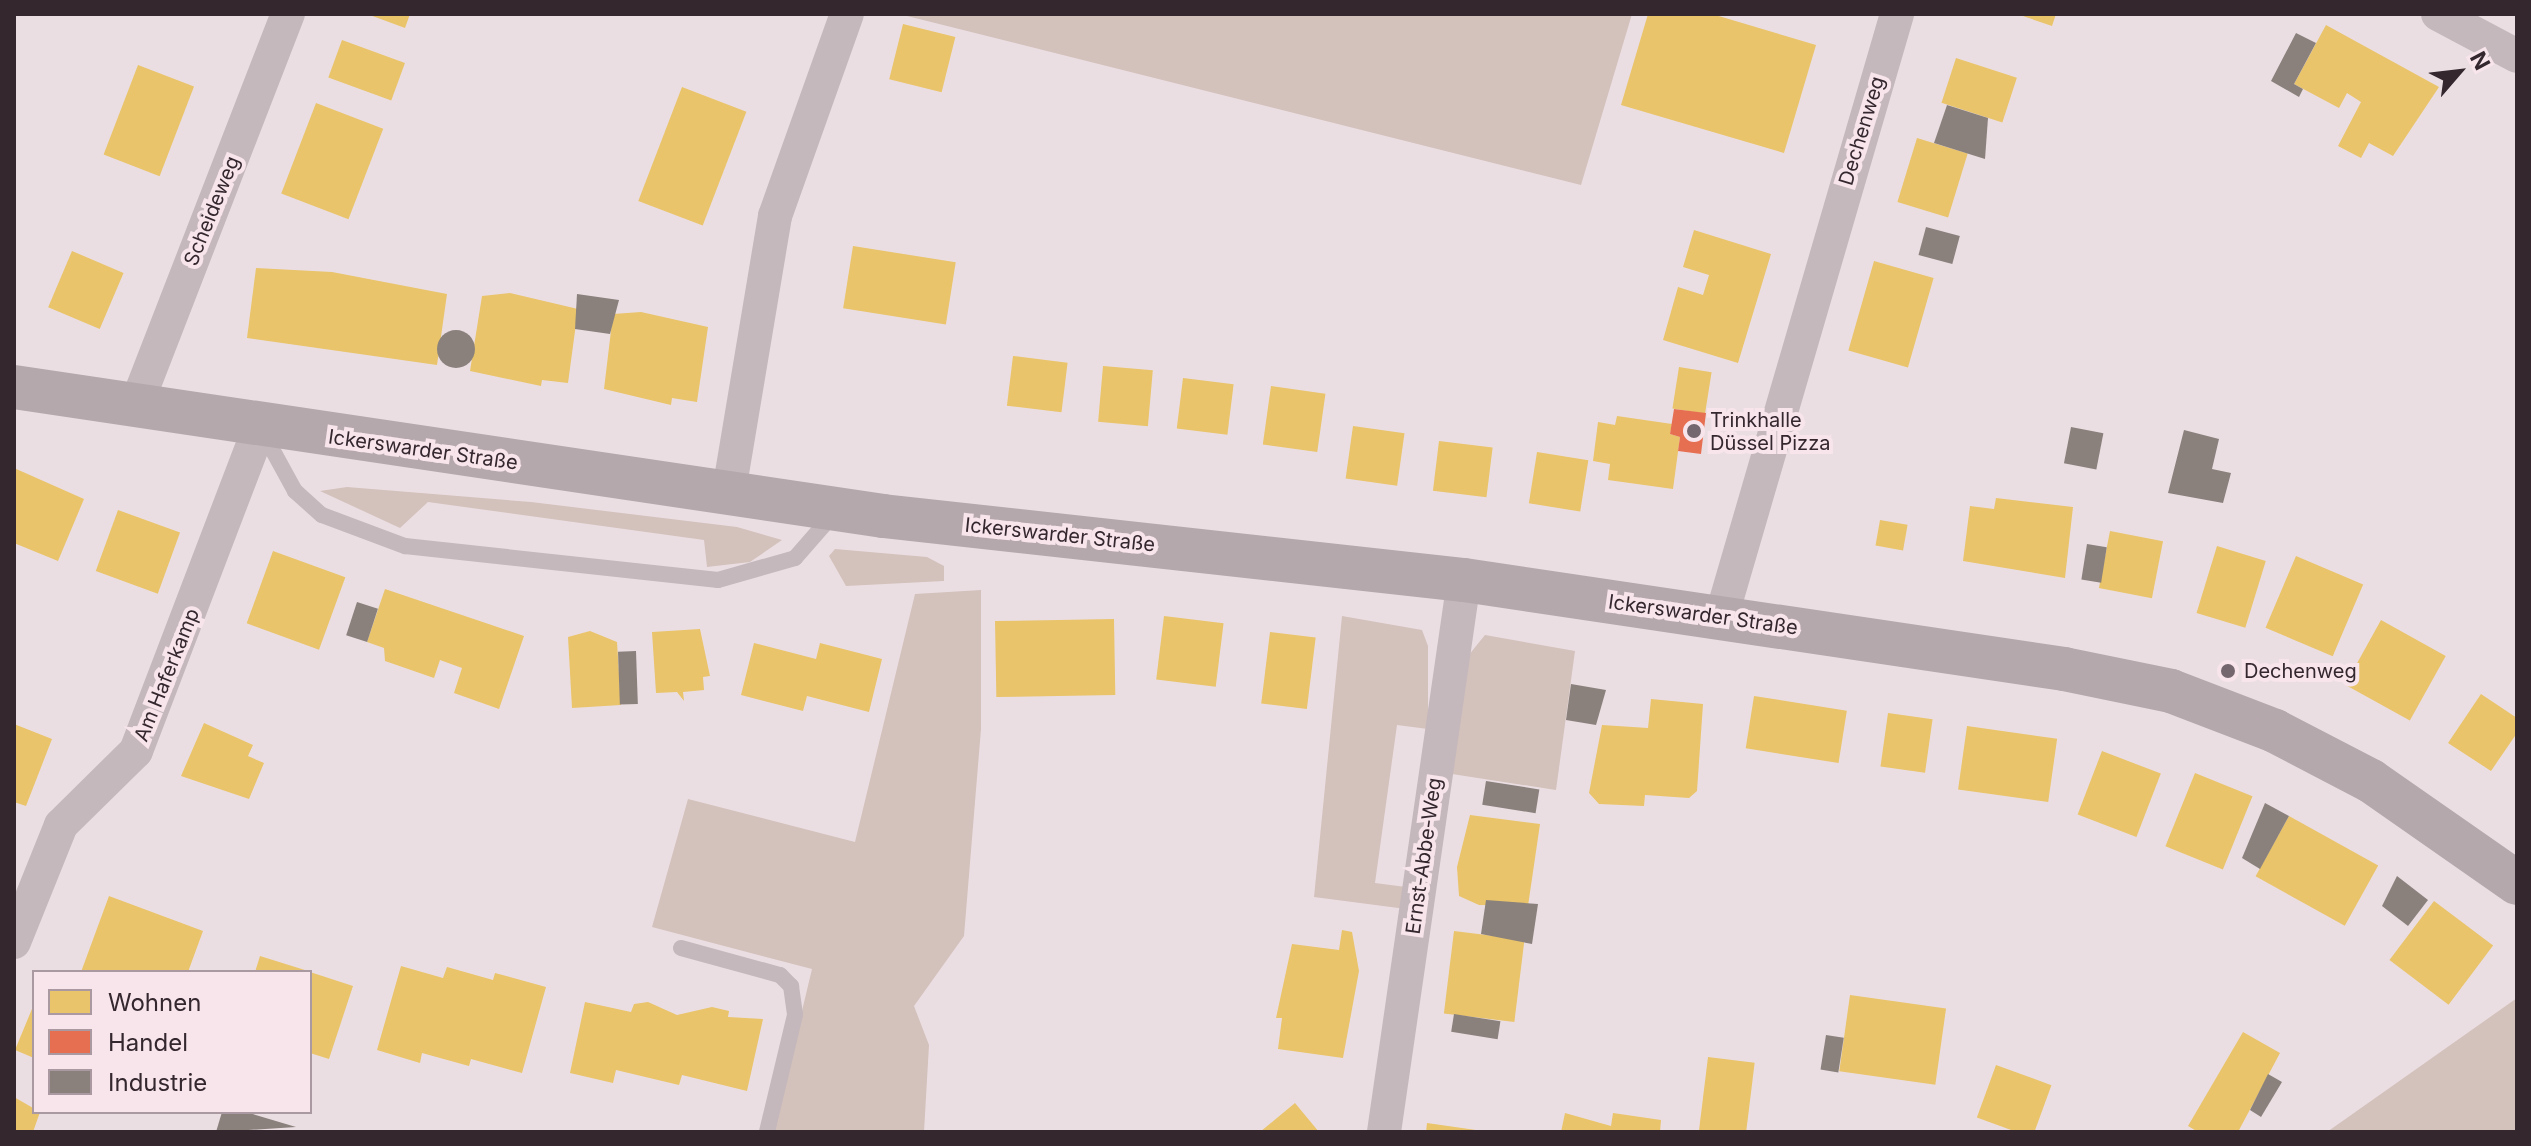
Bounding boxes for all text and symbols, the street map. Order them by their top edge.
north arrow [2419,32,2499,112]
text: N [2465,47,2496,74]
street label: Dechenweg [1834,74,1890,188]
street label: Scheideweg [179,153,245,269]
place label: Trinkhalle Düssel Pizza [1710,408,1830,455]
marker: Trinkhalle Düssel Pizza [1685,422,1703,440]
street label: Ickerswarder Straße [327,425,519,475]
street label: Ickerswarder Straße [964,513,1156,557]
street label: Ickerswarder Straße [1607,590,1799,640]
street label: Am Haferkamp [129,605,205,745]
place label: Dechenweg [2244,659,2357,683]
marker: Dechenweg [2219,662,2237,680]
street label: Ernst-Abbe-Weg [1401,776,1447,936]
legend [32,970,312,1114]
text: Wohnen [108,988,201,1017]
text: Handel [108,1028,188,1057]
text: Industrie [108,1068,207,1097]

